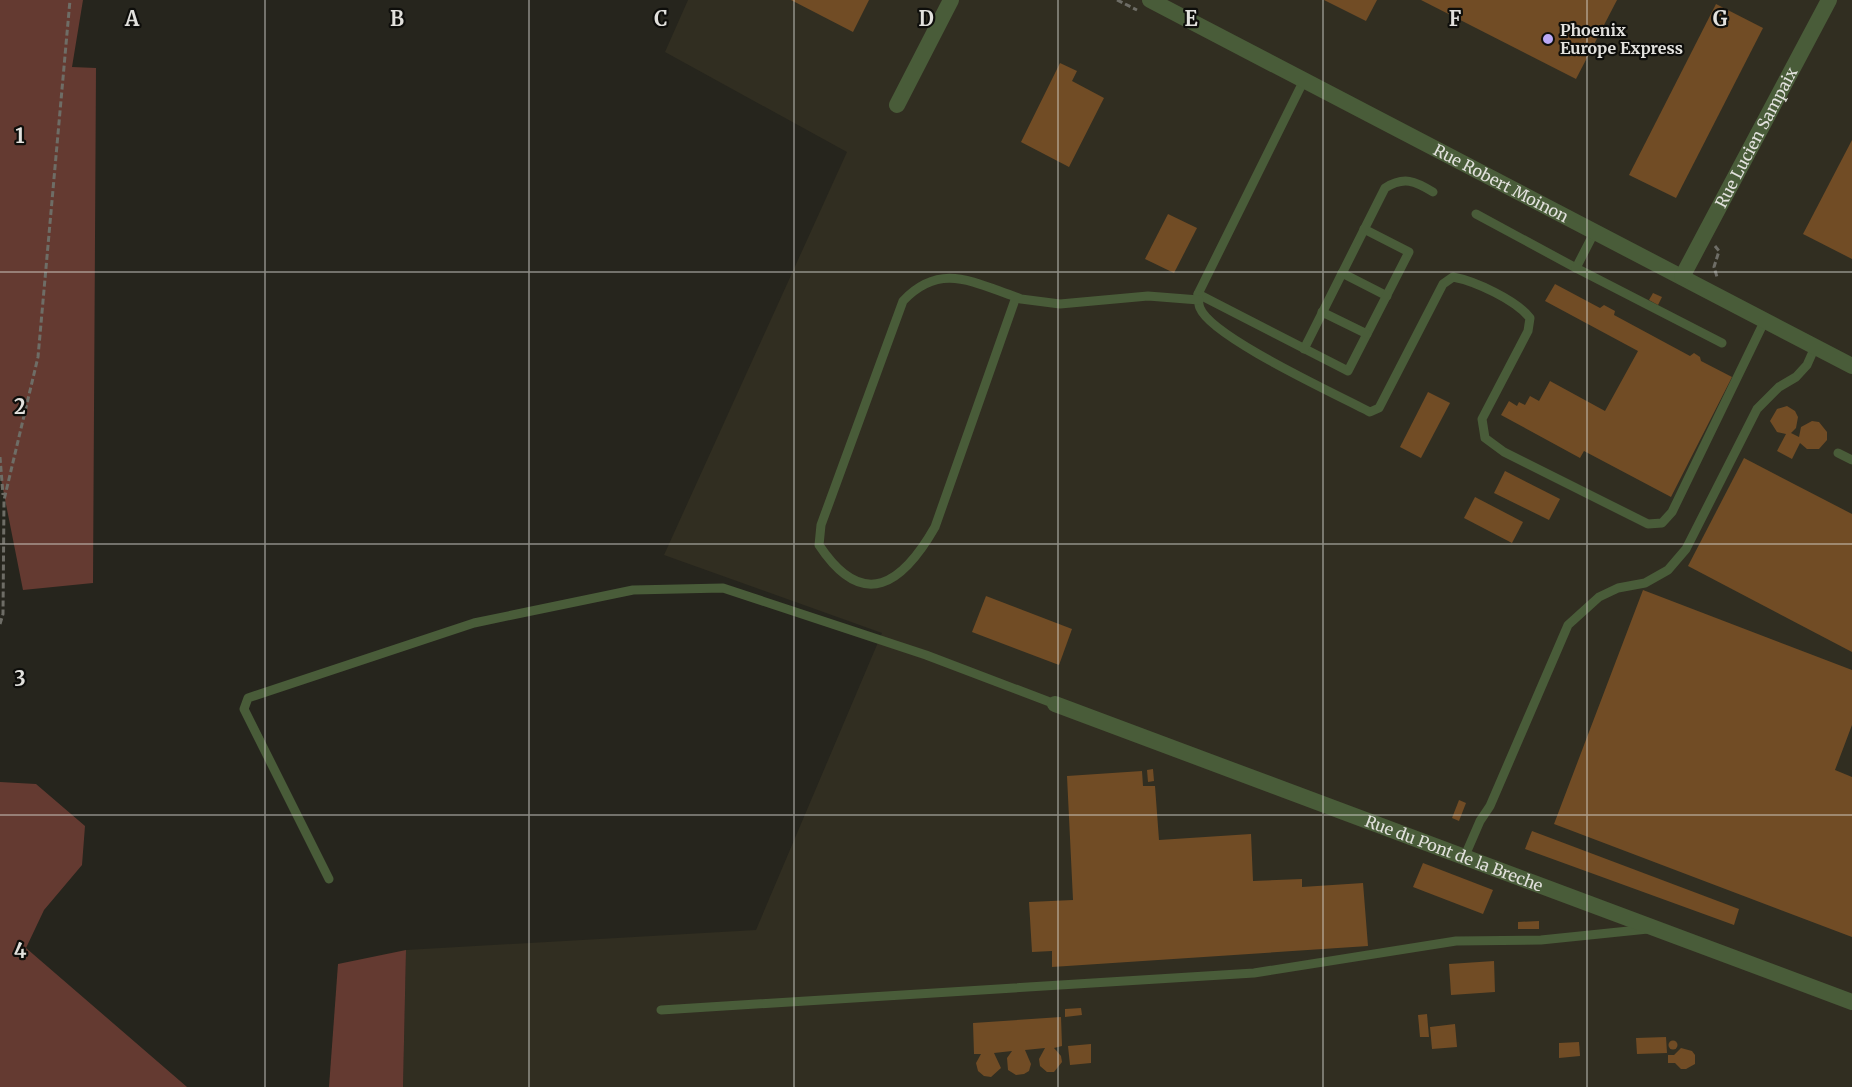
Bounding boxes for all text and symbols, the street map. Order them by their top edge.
text: A [124,6,140,31]
text: B [390,6,404,31]
text: C [654,6,668,31]
text: D [918,6,934,31]
text: E [1184,6,1198,31]
text: F [1449,6,1462,31]
text: G [1713,6,1728,31]
place label: Phoenix Europe Express [1560,20,1683,58]
marker: Phoenix Europe Express [1541,32,1555,46]
street label: Rue Lucien Sampaix [1711,63,1802,211]
text: 1 [15,123,25,148]
street label: Rue Robert Moinon [1430,140,1573,227]
text: 2 [14,394,26,419]
text: 3 [14,666,26,691]
street label: Rue du Pont de la Breche [1362,811,1546,896]
text: 4 [14,938,27,963]

